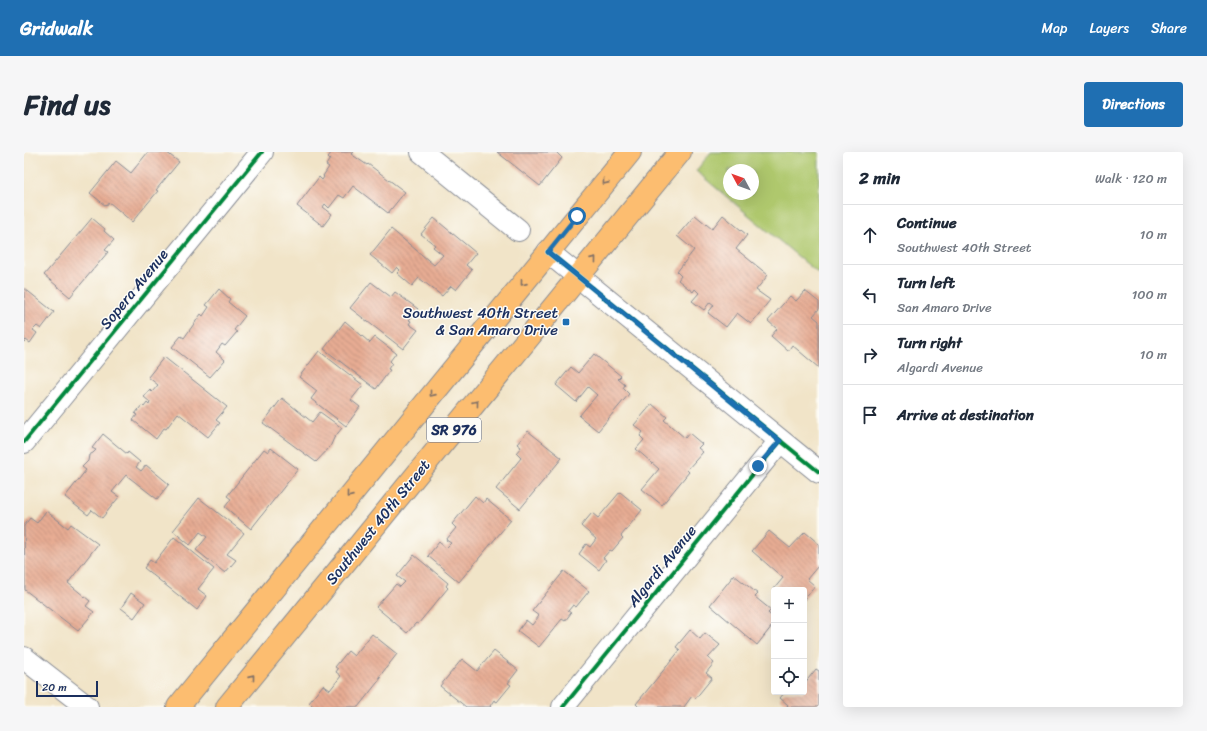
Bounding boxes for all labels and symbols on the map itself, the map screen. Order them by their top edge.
north arrow [723,164,759,200]
one-way arrow [603,178,610,185]
route start [568,207,586,225]
street label: Sopera Avenue [93,243,175,335]
one-way arrow [589,256,596,263]
one-way arrow [520,278,527,285]
place label: Southwest 40th Street & San Amaro Drive [403,300,558,343]
marker: Southwest 40th Street & San Amaro Drive [561,317,571,327]
one-way arrow [429,390,436,397]
one-way arrow [471,400,478,407]
road number: SR 976 [427,418,481,442]
street label: Southwest 40th Street [319,453,437,590]
route end [749,457,767,475]
one-way arrow [347,490,354,498]
street label: Algardi Avenue [620,519,704,614]
one-way arrow [247,674,254,681]
scale bar [36,679,98,698]

